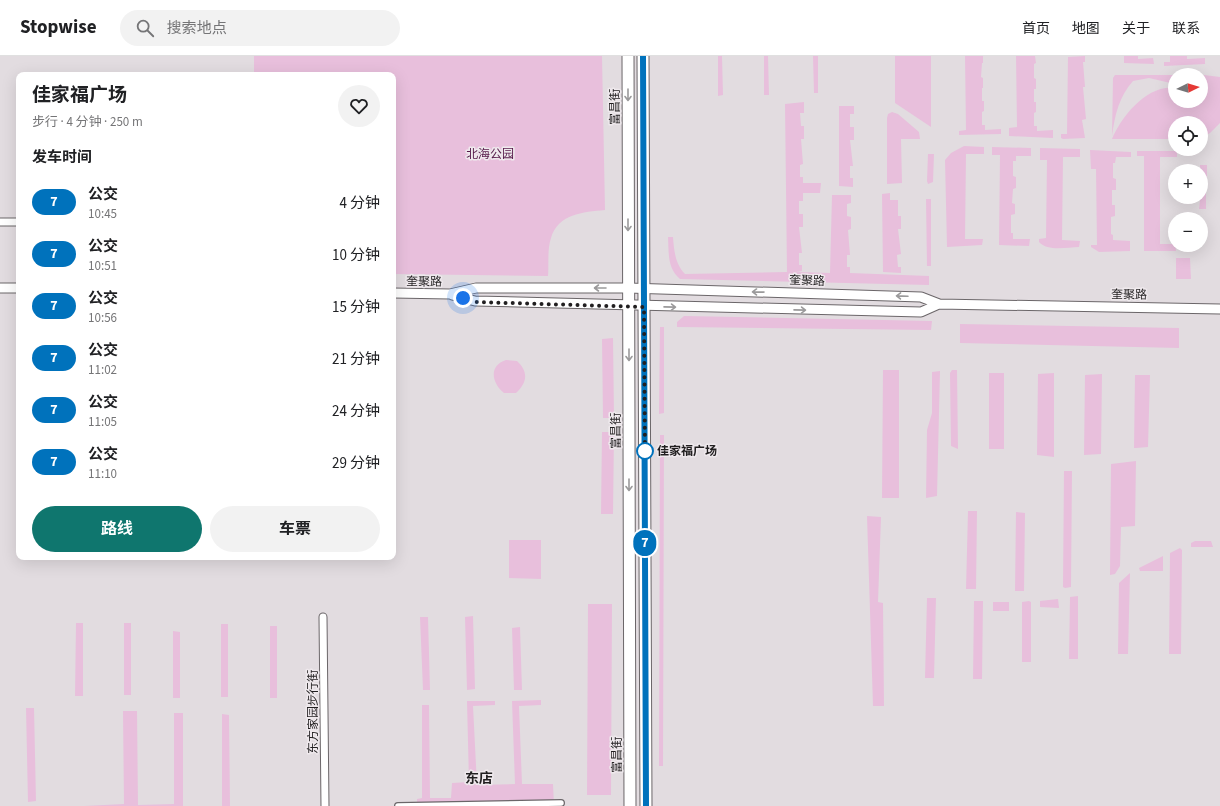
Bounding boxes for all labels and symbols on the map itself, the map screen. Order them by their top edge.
north arrow [1168,68,1208,108]
one-way arrow [624,88,632,101]
street label: 富昌街 [607,89,624,125]
park label: 北海公园 [466,146,514,163]
one-way arrow [624,218,632,231]
street label: 奎聚路 [789,272,825,290]
street label: 奎聚路 [406,273,442,291]
one-way arrow [594,284,607,292]
street label: 奎聚路 [1111,286,1147,304]
your location [453,288,473,308]
one-way arrow [752,288,765,296]
one-way arrow [896,292,909,300]
one-way arrow [663,303,676,311]
one-way arrow [793,306,806,314]
one-way arrow [625,348,632,361]
street label: 富昌街 [608,413,625,449]
marker: 佳家福广场 [636,442,654,460]
place label: 佳家福广场 [657,443,717,460]
one-way arrow [625,478,633,491]
line badge: 7 [632,530,658,556]
street label: 东方家园步行街 [305,670,322,754]
street label: 富昌街 [609,737,626,773]
district label: 东店 [465,769,493,789]

